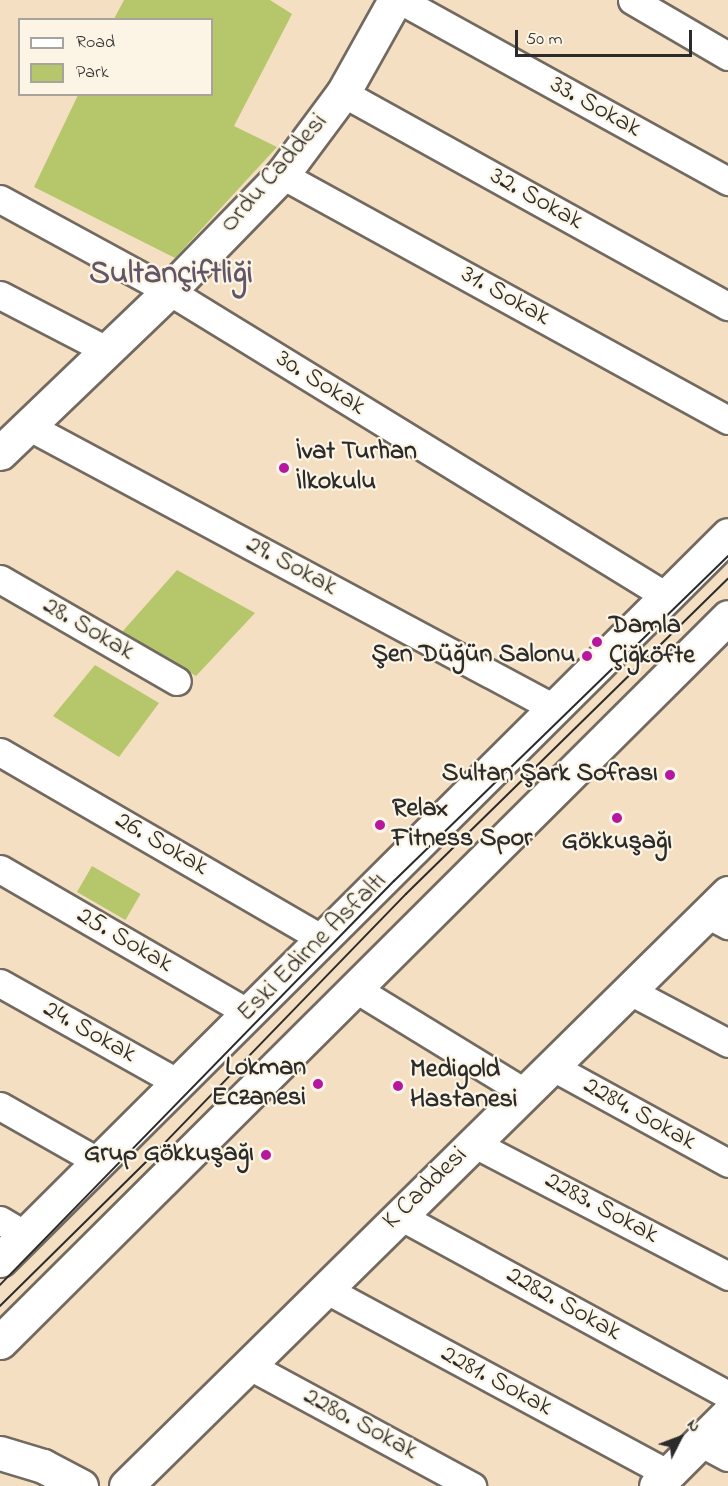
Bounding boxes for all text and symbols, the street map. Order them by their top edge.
legend [18,18,213,96]
scale bar [518,18,695,56]
text: 50 m [526,27,563,53]
text: Road [76,30,115,56]
text: Park [76,60,109,86]
street label: 33. Sokak [544,70,646,146]
street label: Ordu Caddesi [215,108,335,240]
street label: 32. Sokak [484,162,588,238]
district label: Sultançiftliği [89,256,253,294]
street label: 31. Sokak [455,260,555,334]
street label: 30. Sokak [269,344,371,424]
place label: İvat Turhan İlkokulu [296,437,417,498]
marker: İvat Turhan İlkokulu [277,461,291,475]
street label: 29. Sokak [240,530,342,604]
street label: 28. Sokak [37,591,139,669]
place label: Damla Çiğköfte [609,611,695,672]
marker: Damla Çiğköfte [590,635,604,649]
place label: Şen Düğün Salonu [371,640,575,672]
marker: Şen Düğün Salonu [580,649,594,663]
place label: Sultan Şark Sofrası [442,759,658,791]
marker: Sultan Şark Sofrası [663,768,677,782]
place label: Relax Fitness Spor [392,794,532,856]
street label: 26. Sokak [109,806,213,884]
marker: Gökkuşağı [610,811,624,825]
marker: Relax Fitness Spor [373,818,387,832]
place label: Gökkuşağı [562,827,672,859]
street label: Eski Edirne Asfaltı [232,867,394,1029]
street label: 25. Sokak [70,901,178,981]
street label: 24. Sokak [37,995,141,1071]
place label: Lokman Eczanesi [211,1053,306,1114]
place label: Medigold Hastanesi [410,1055,518,1116]
street label: 2284. Sokak [577,1071,701,1159]
marker: Lokman Eczanesi [311,1077,325,1091]
marker: Medigold Hastanesi [391,1079,405,1093]
place label: Grup Gökkuşağı [84,1139,254,1171]
street label: K Caddesi [377,1141,475,1237]
marker: Grup Gökkuşağı [259,1148,273,1162]
street label: 2283. Sokak [539,1166,663,1252]
street label: 2282. Sokak [500,1261,626,1349]
street label: 2281. Sokak [435,1340,557,1424]
street label: 2280. Sokak [298,1382,422,1468]
north arrow [650,1408,710,1468]
text: N [681,1414,706,1438]

